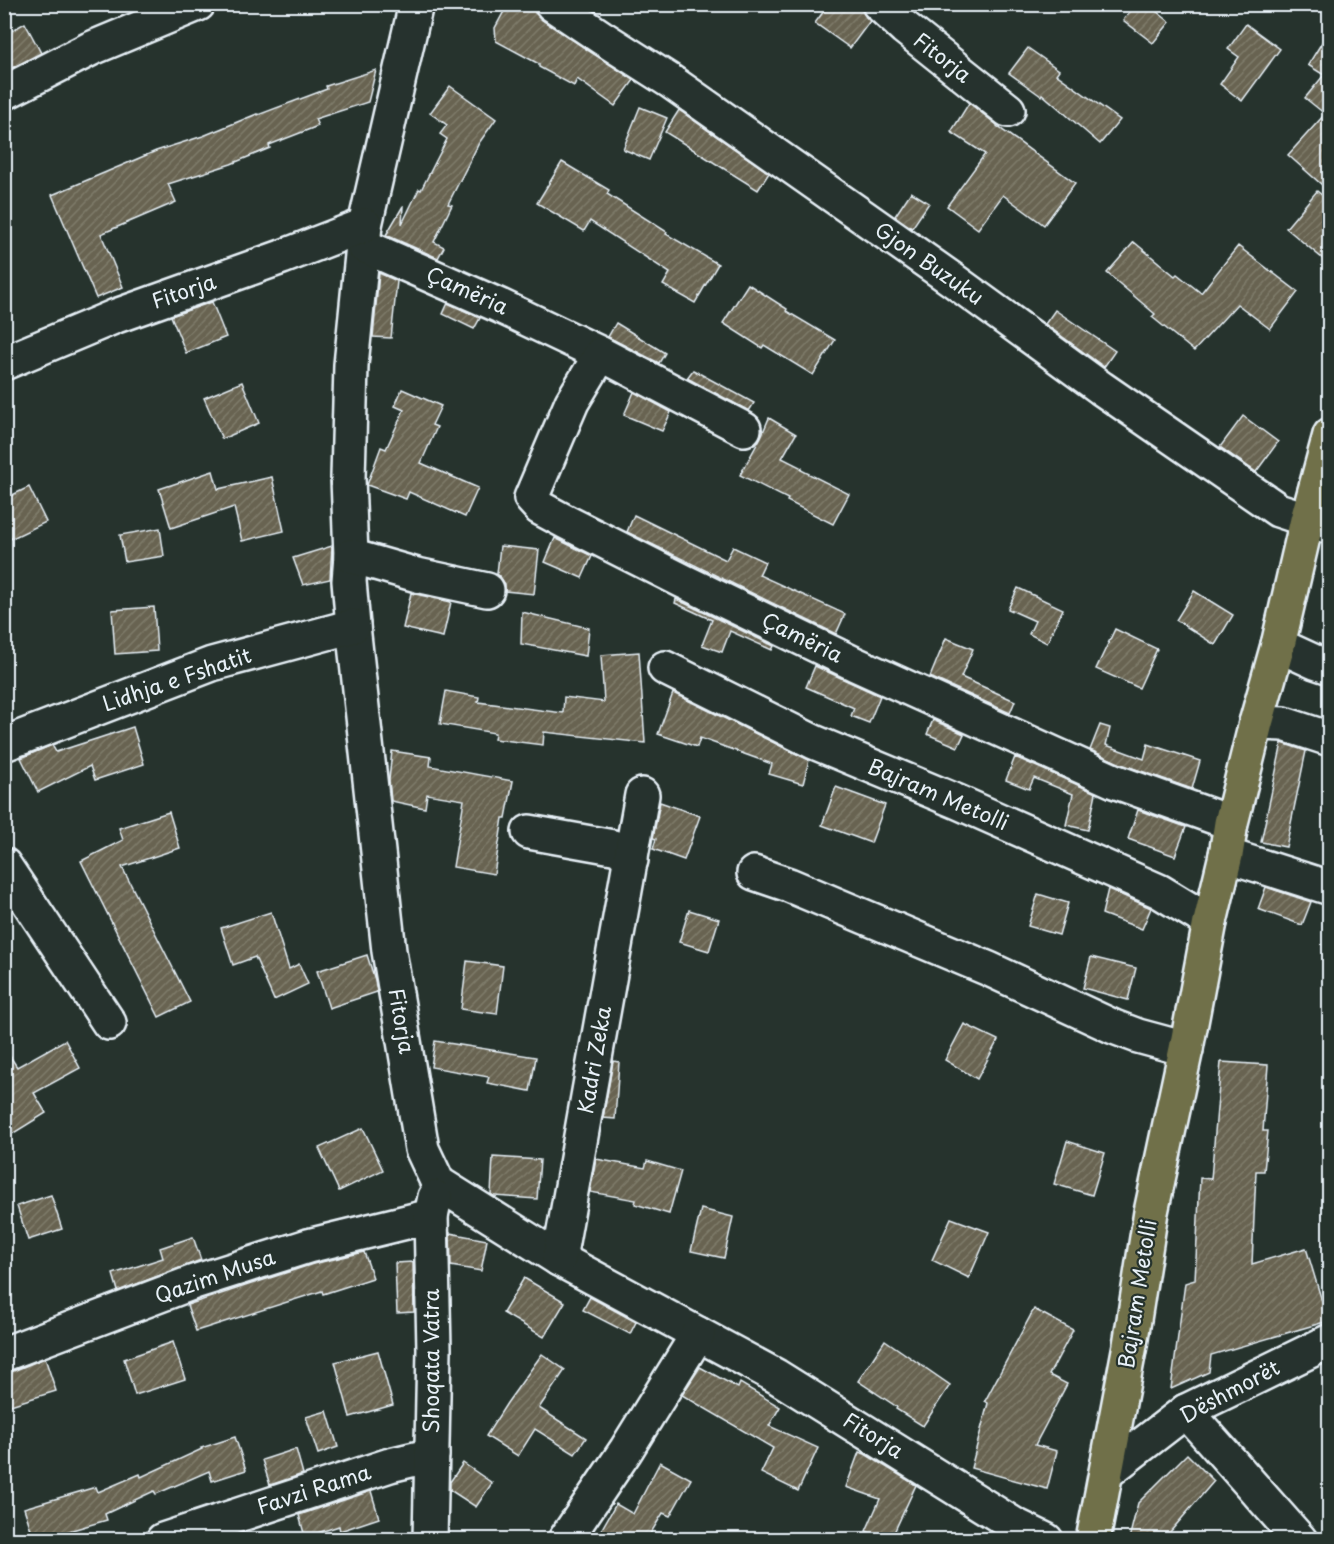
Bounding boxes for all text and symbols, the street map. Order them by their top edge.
street label: Fitorja [907,23,980,90]
street label: Gjon Buzuku [869,213,991,312]
street label: Çamëria [422,257,515,322]
street label: Fitorja [147,264,221,316]
street label: Çamëria [757,603,850,670]
street label: Lidhja e Fshatit [98,638,255,719]
street label: Bajram Metolli [863,749,1014,837]
street label: Fitorja [381,985,425,1057]
street label: Kadri Zeka [568,1002,618,1116]
street label: Bajram Metolli [1108,1217,1164,1371]
street label: Qazim Musa [150,1240,279,1311]
street label: Shoqata Vatra [414,1288,446,1433]
street label: Dëshmorët [1173,1350,1285,1430]
street label: Fitorja [838,1403,911,1466]
street label: Favzi Rama [252,1455,375,1522]

